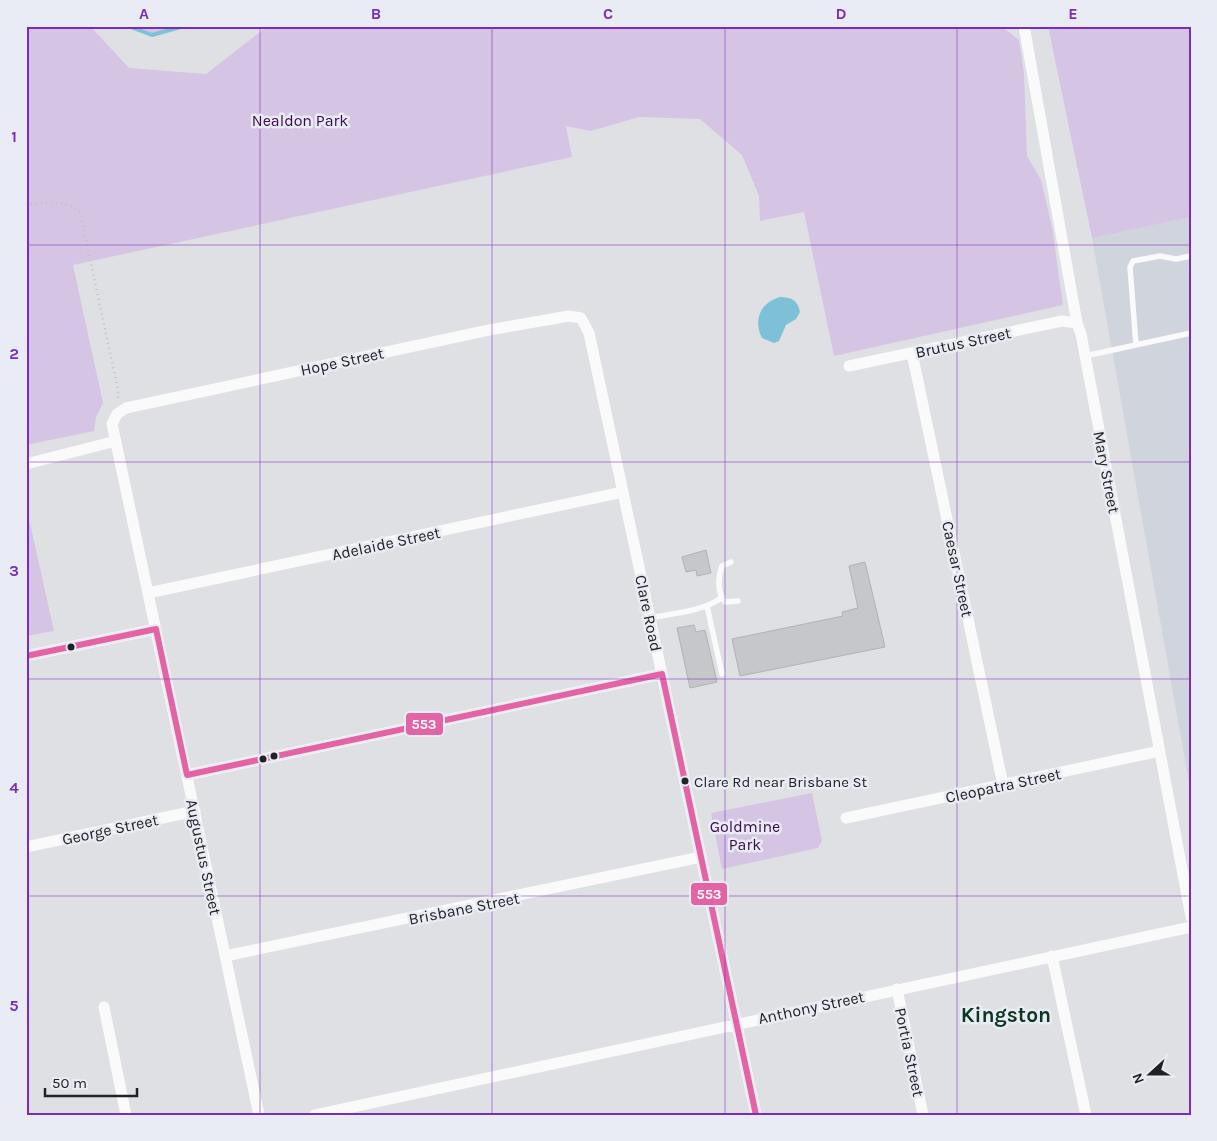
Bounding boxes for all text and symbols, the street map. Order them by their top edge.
text: A [139,4,149,23]
text: B [371,4,381,23]
text: C [603,4,613,23]
text: D [836,4,847,23]
text: E [1068,4,1078,23]
park label: Nealdon Park [252,111,348,130]
text: 1 [11,127,17,146]
street label: Brutus Street [914,323,1013,362]
street label: Hope Street [299,343,386,380]
text: 2 [9,344,19,363]
street label: Mary Street [1089,429,1124,515]
street label: Caesar Street [938,519,977,619]
street label: Adelaide Street [330,523,442,564]
text: 3 [9,561,19,580]
street label: Clare Road [631,573,666,653]
unlabelled marker [66,642,76,652]
line badge: 553 [405,712,444,736]
text: 553 [411,716,437,733]
unlabelled marker [269,751,279,761]
unlabelled marker [258,754,268,764]
street label: Cleopatra Street [944,764,1063,807]
place label: Clare Rd near Brisbane St [694,773,868,791]
marker: Clare Rd near Brisbane St [680,776,690,786]
text: 4 [9,778,19,797]
street label: Augustus Street [182,797,225,917]
street label: George Street [60,810,160,849]
park label: Goldmine Park [710,817,780,854]
line badge: 553 [690,882,728,906]
text: 553 [696,886,722,903]
street label: Brisbane Street [407,888,521,929]
street label: Anthony Street [756,987,866,1028]
text: 5 [9,996,19,1015]
district label: Kingston [961,1003,1051,1027]
street label: Portia Street [891,1006,928,1098]
north arrow [1124,1048,1174,1098]
scale bar [45,1066,138,1098]
text: N [1129,1071,1148,1086]
text: 50 m [52,1074,87,1092]

